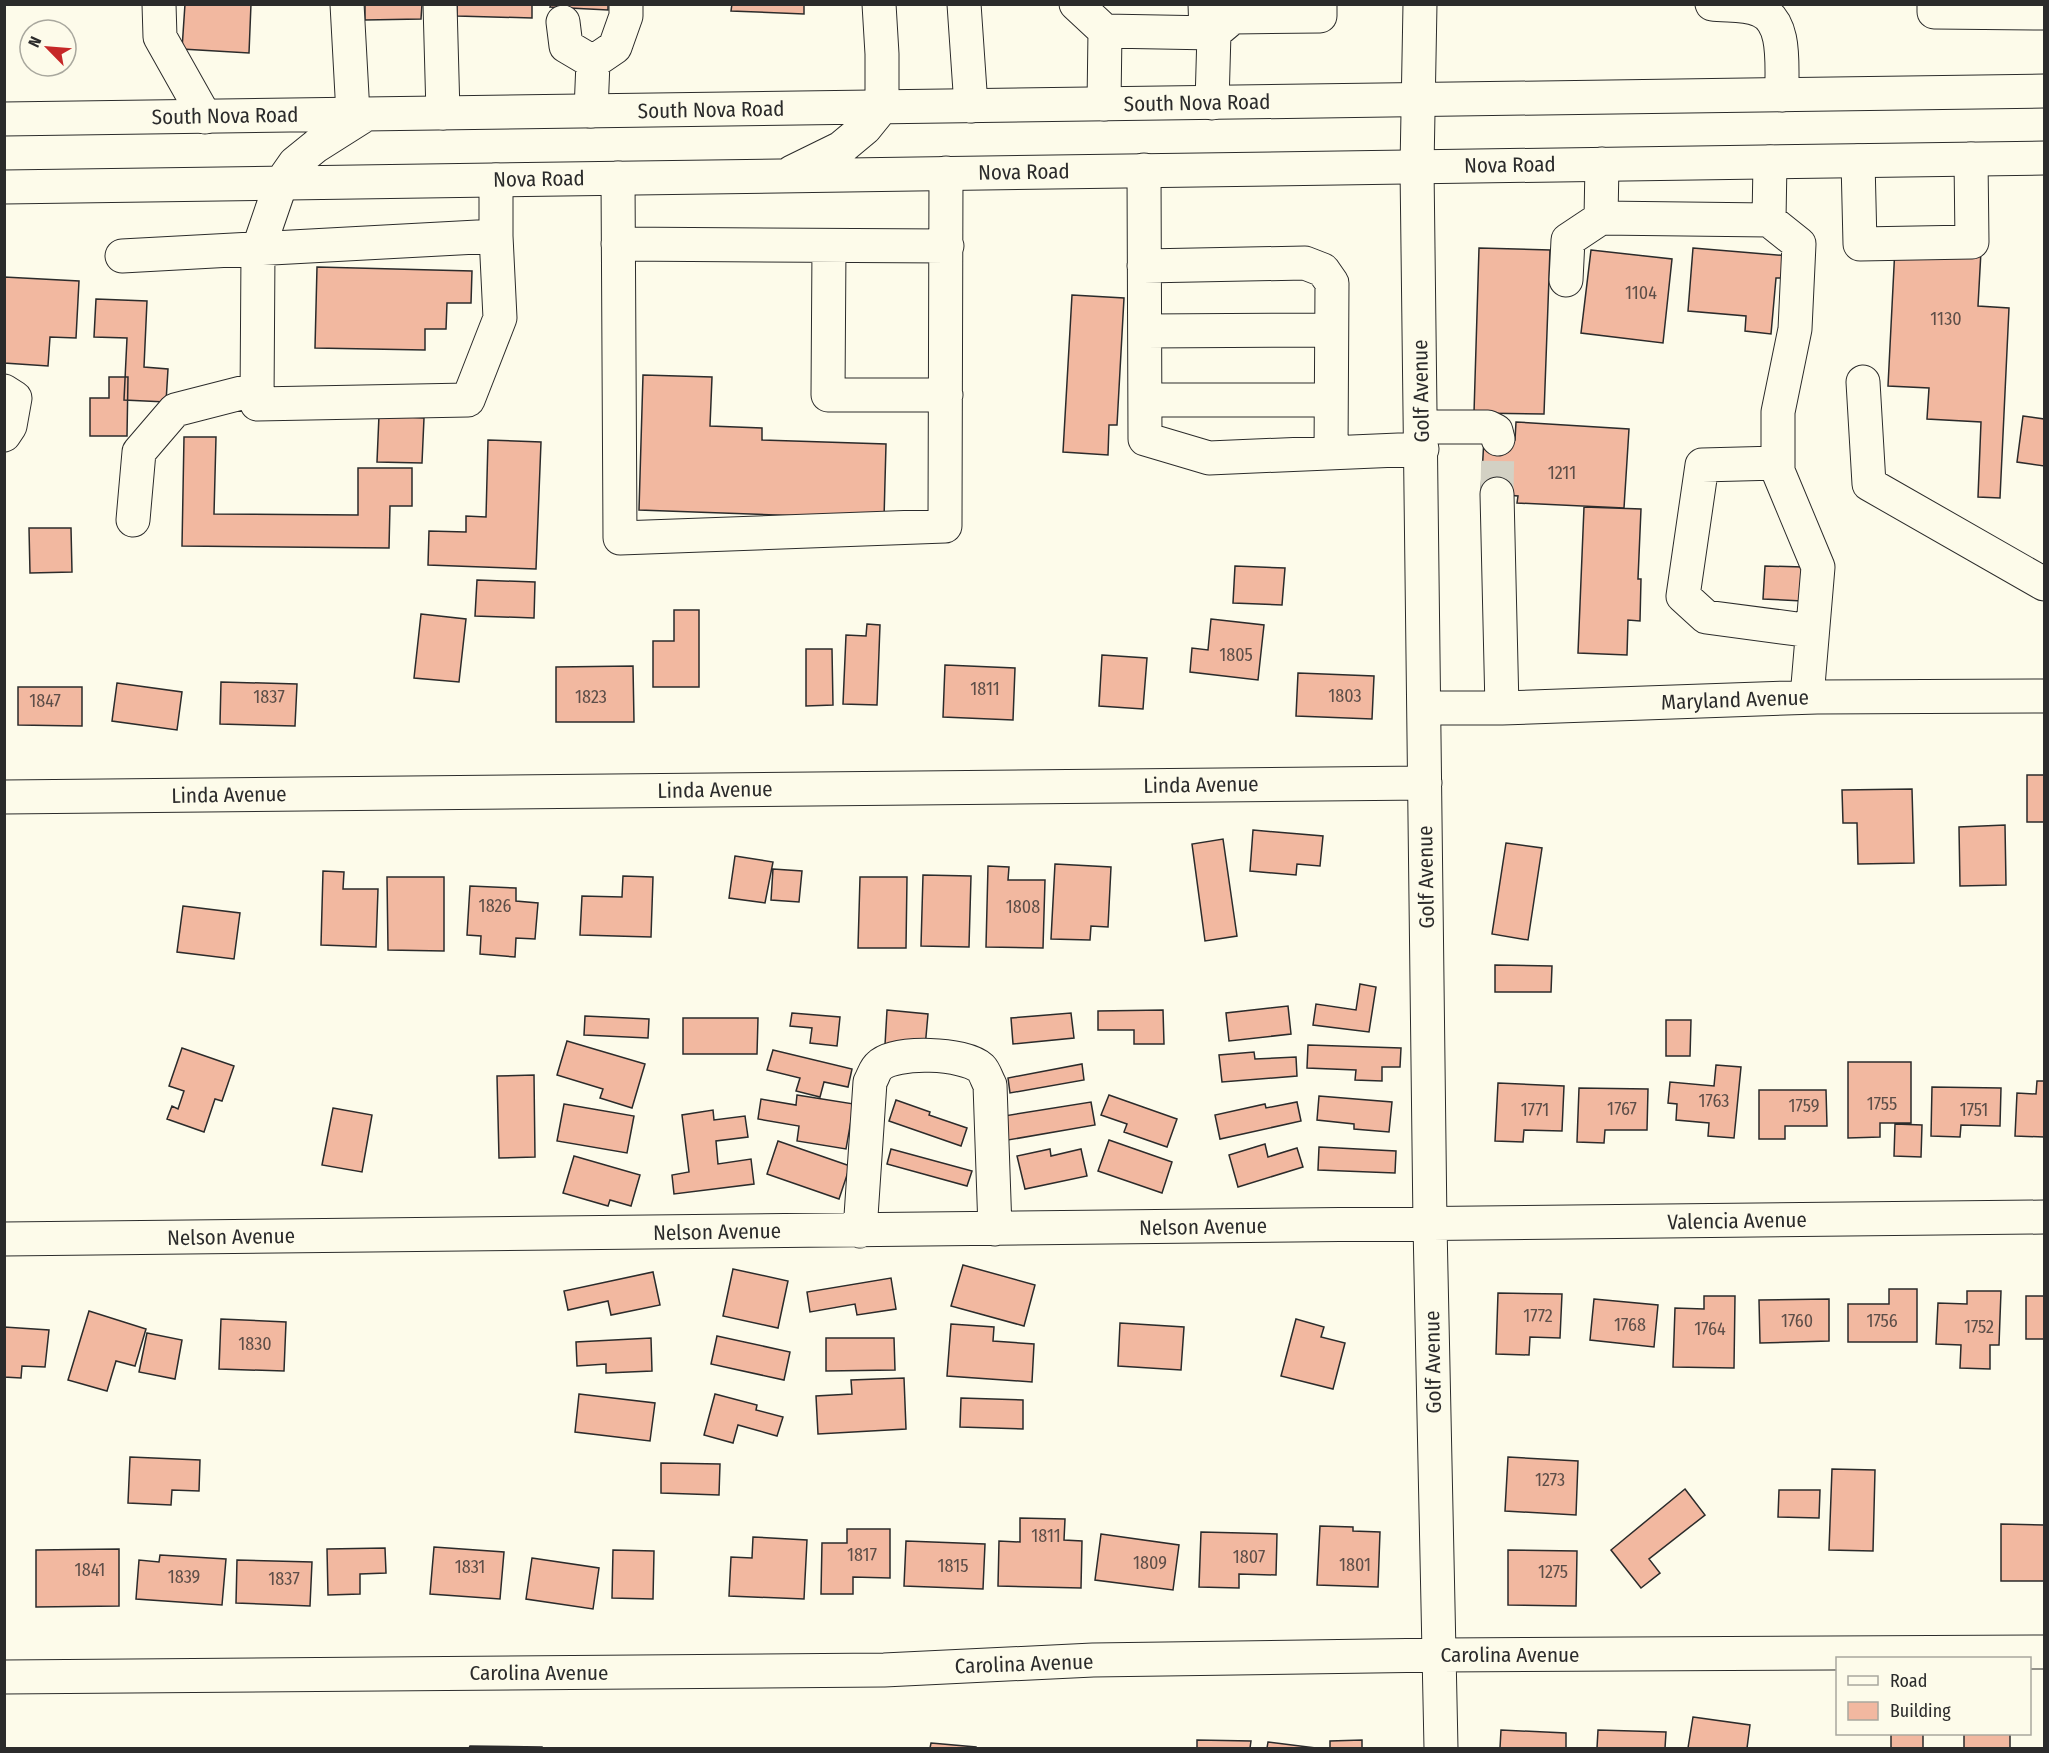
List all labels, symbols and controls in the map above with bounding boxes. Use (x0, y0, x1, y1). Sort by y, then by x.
north arrow (18, 18, 78, 78)
text: N (24, 34, 45, 50)
street label: South Nova Road (1123, 89, 1271, 117)
street label: South Nova Road (637, 96, 785, 124)
street label: South Nova Road (151, 102, 299, 130)
street label: Nova Road (1464, 151, 1556, 179)
street label: Nova Road (978, 158, 1070, 186)
street label: Nova Road (493, 165, 585, 193)
house number: 1104 (1625, 282, 1657, 304)
house number: 1130 (1930, 308, 1962, 330)
street label: Golf Avenue (1407, 339, 1435, 443)
house number: 1211 (1548, 462, 1576, 484)
house number: 1805 (1219, 644, 1253, 666)
house number: 1811 (970, 678, 1000, 700)
street label: Maryland Avenue (1661, 684, 1809, 716)
house number: 1803 (1328, 685, 1362, 707)
house number: 1837 (253, 686, 285, 708)
house number: 1823 (575, 686, 607, 708)
house number: 1847 (29, 690, 61, 712)
street label: Linda Avenue (1143, 771, 1259, 799)
street label: Linda Avenue (657, 776, 773, 804)
street label: Linda Avenue (171, 781, 287, 809)
street label: Golf Avenue (1412, 825, 1440, 929)
house number: 1826 (479, 895, 511, 917)
house number: 1808 (1006, 896, 1040, 918)
house number: 1763 (1699, 1090, 1729, 1112)
house number: 1755 (1867, 1093, 1897, 1115)
house number: 1759 (1789, 1095, 1819, 1117)
house number: 1767 (1607, 1098, 1637, 1120)
house number: 1771 (1521, 1099, 1549, 1121)
house number: 1751 (1960, 1099, 1988, 1121)
street label: Valencia Avenue (1667, 1207, 1807, 1235)
street label: Nelson Avenue (1139, 1213, 1267, 1241)
street label: Nelson Avenue (653, 1218, 781, 1246)
street label: Nelson Avenue (167, 1223, 295, 1251)
house number: 1772 (1523, 1305, 1553, 1327)
street label: Golf Avenue (1419, 1310, 1447, 1414)
house number: 1760 (1781, 1310, 1813, 1332)
house number: 1756 (1866, 1310, 1898, 1332)
house number: 1768 (1614, 1314, 1646, 1336)
house number: 1752 (1964, 1316, 1994, 1338)
house number: 1764 (1694, 1318, 1726, 1340)
house number: 1830 (238, 1333, 272, 1355)
house number: 1273 (1535, 1469, 1565, 1491)
house number: 1811 (1031, 1525, 1061, 1547)
house number: 1817 (847, 1544, 877, 1566)
house number: 1807 (1233, 1546, 1265, 1568)
house number: 1809 (1133, 1552, 1167, 1574)
house number: 1801 (1339, 1554, 1371, 1576)
house number: 1815 (938, 1555, 968, 1577)
house number: 1831 (455, 1556, 485, 1578)
house number: 1841 (75, 1559, 105, 1581)
house number: 1275 (1538, 1561, 1568, 1583)
house number: 1839 (168, 1566, 200, 1588)
house number: 1837 (268, 1568, 300, 1590)
street label: Carolina Avenue (1441, 1642, 1579, 1668)
street label: Carolina Avenue (954, 1649, 1094, 1679)
legend (1836, 1657, 2031, 1735)
street label: Carolina Avenue (470, 1660, 608, 1686)
text: Road (1890, 1670, 1927, 1692)
text: Building (1890, 1700, 1951, 1722)

